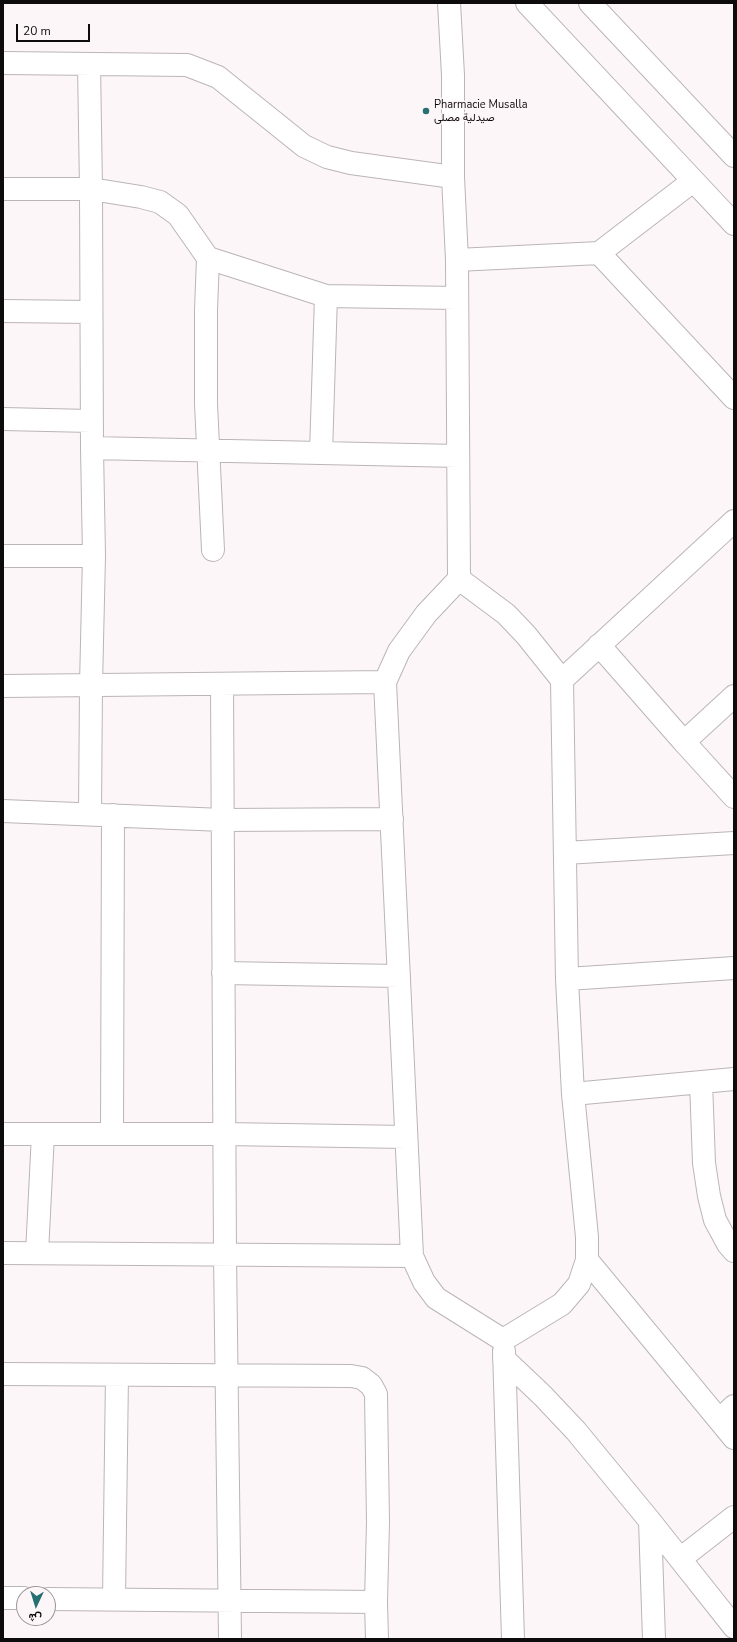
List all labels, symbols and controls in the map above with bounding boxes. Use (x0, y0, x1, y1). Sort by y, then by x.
scale bar (18, 16, 92, 42)
text: 20 m (23, 23, 51, 39)
place label: Pharmacie Musalla صيدلية مصلى (434, 98, 528, 124)
marker: Pharmacie Musalla صيدلية مصلى (421, 106, 431, 116)
north arrow (16, 1586, 56, 1626)
text: ش (28, 1610, 42, 1625)

